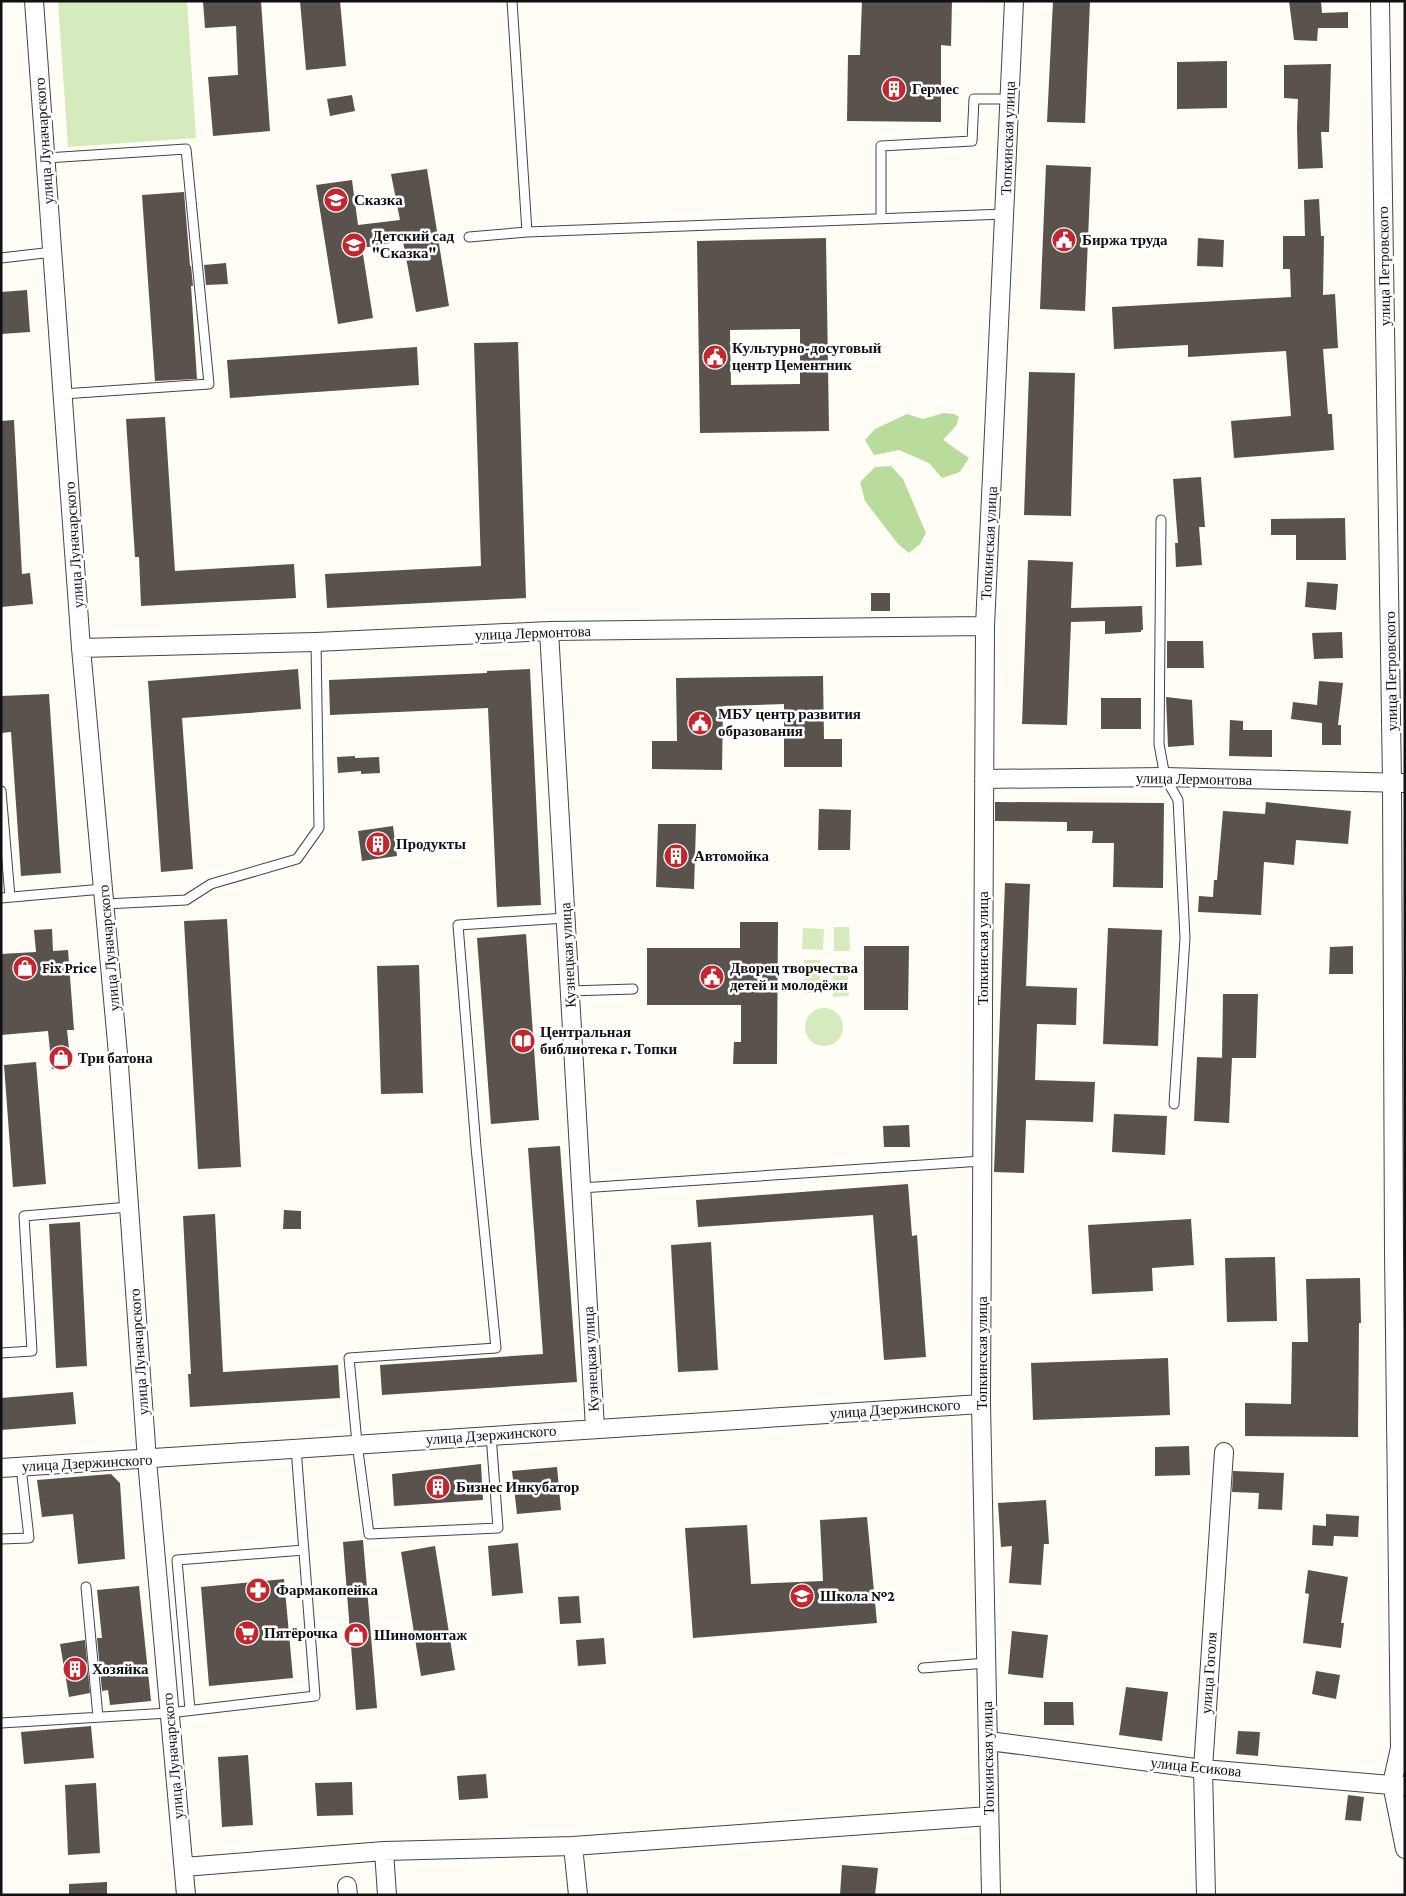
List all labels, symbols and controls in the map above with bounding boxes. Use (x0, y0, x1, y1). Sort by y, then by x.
building icon: Гермес (881, 76, 907, 102)
street label: улица Луначарского (32, 77, 56, 205)
street label: Топкинская улица (998, 80, 1018, 195)
place label: Гермес (912, 81, 959, 97)
school or university icon: Сказка (323, 187, 349, 213)
place label: Сказка (354, 192, 403, 208)
street label: улица Петровского (1375, 206, 1393, 326)
public building icon: Биржа труда (1051, 227, 1077, 253)
place label: Детский сад "Сказка" (372, 228, 455, 261)
school or university icon: Детский сад "Сказка" (341, 232, 367, 258)
place label: Биржа труда (1082, 232, 1168, 248)
place label: Культурно-досуговый центр Цементник (732, 340, 882, 373)
public building icon: Культурно-досуговый центр Цементник (702, 344, 728, 370)
street label: улица Луначарского (62, 481, 86, 609)
street label: Топкинская улица (978, 485, 1000, 600)
street label: улица Петровского (1382, 611, 1400, 731)
street label: улица Лермонтова (475, 623, 592, 643)
place label: МБУ центр развития образования (718, 706, 861, 739)
public building icon: МБУ центр развития образования (687, 710, 713, 736)
street label: улица Лермонтова (1136, 770, 1253, 788)
building icon: Продукты (365, 831, 391, 857)
place label: Продукты (396, 836, 466, 852)
building icon: Автомойка (663, 843, 689, 869)
place label: Автомойка (694, 848, 770, 864)
street label: улица Луначарского (96, 884, 122, 1012)
street label: Топкинская улица (975, 891, 991, 1005)
street label: Кузнецкая улица (557, 902, 579, 1008)
shop icon: Fix Price (12, 955, 38, 981)
place label: Fix Price (42, 960, 97, 976)
place label: Дворец творчества детей и молодёжи (730, 960, 859, 993)
public building icon: Дворец творчества детей и молодёжи (699, 964, 725, 990)
place label: Центральная библиотека г. Топки (540, 1024, 677, 1057)
library icon: Центральная библиотека г. Топки (510, 1028, 536, 1054)
shop icon: Три батона (48, 1045, 74, 1071)
place label: Три батона (78, 1050, 153, 1066)
street label: улица Луначарского (127, 1288, 151, 1416)
street label: Топкинская улица (974, 1296, 990, 1410)
street label: Кузнецкая улица (580, 1306, 602, 1412)
street label: улица Дзержинского (829, 1396, 961, 1422)
street label: улица Дзержинского (425, 1422, 557, 1448)
street label: улица Дзержинского (21, 1452, 153, 1474)
building icon: Бизнес Инкубатор (425, 1474, 451, 1500)
place label: Бизнес Инкубатор (456, 1479, 579, 1495)
pharmacy icon: Фармакопейка (245, 1577, 271, 1603)
place label: Фармакопейка (276, 1582, 378, 1598)
school or university icon: Школа №2 (789, 1583, 815, 1609)
place label: Школа №2 (820, 1588, 895, 1604)
supermarket icon: Пятёрочка (234, 1620, 260, 1646)
shop icon: Шиномонтаж (343, 1622, 369, 1648)
place label: Пятёрочка (264, 1625, 338, 1641)
place label: Шиномонтаж (374, 1627, 467, 1643)
street label: улица Гоголя (1198, 1631, 1220, 1715)
building icon: Хозяйка (62, 1656, 88, 1682)
place label: Хозяйка (92, 1661, 149, 1677)
street label: улица Луначарского (160, 1692, 186, 1820)
street label: Топкинская улица (979, 1701, 997, 1815)
street label: улица Есикова (1150, 1754, 1243, 1780)

